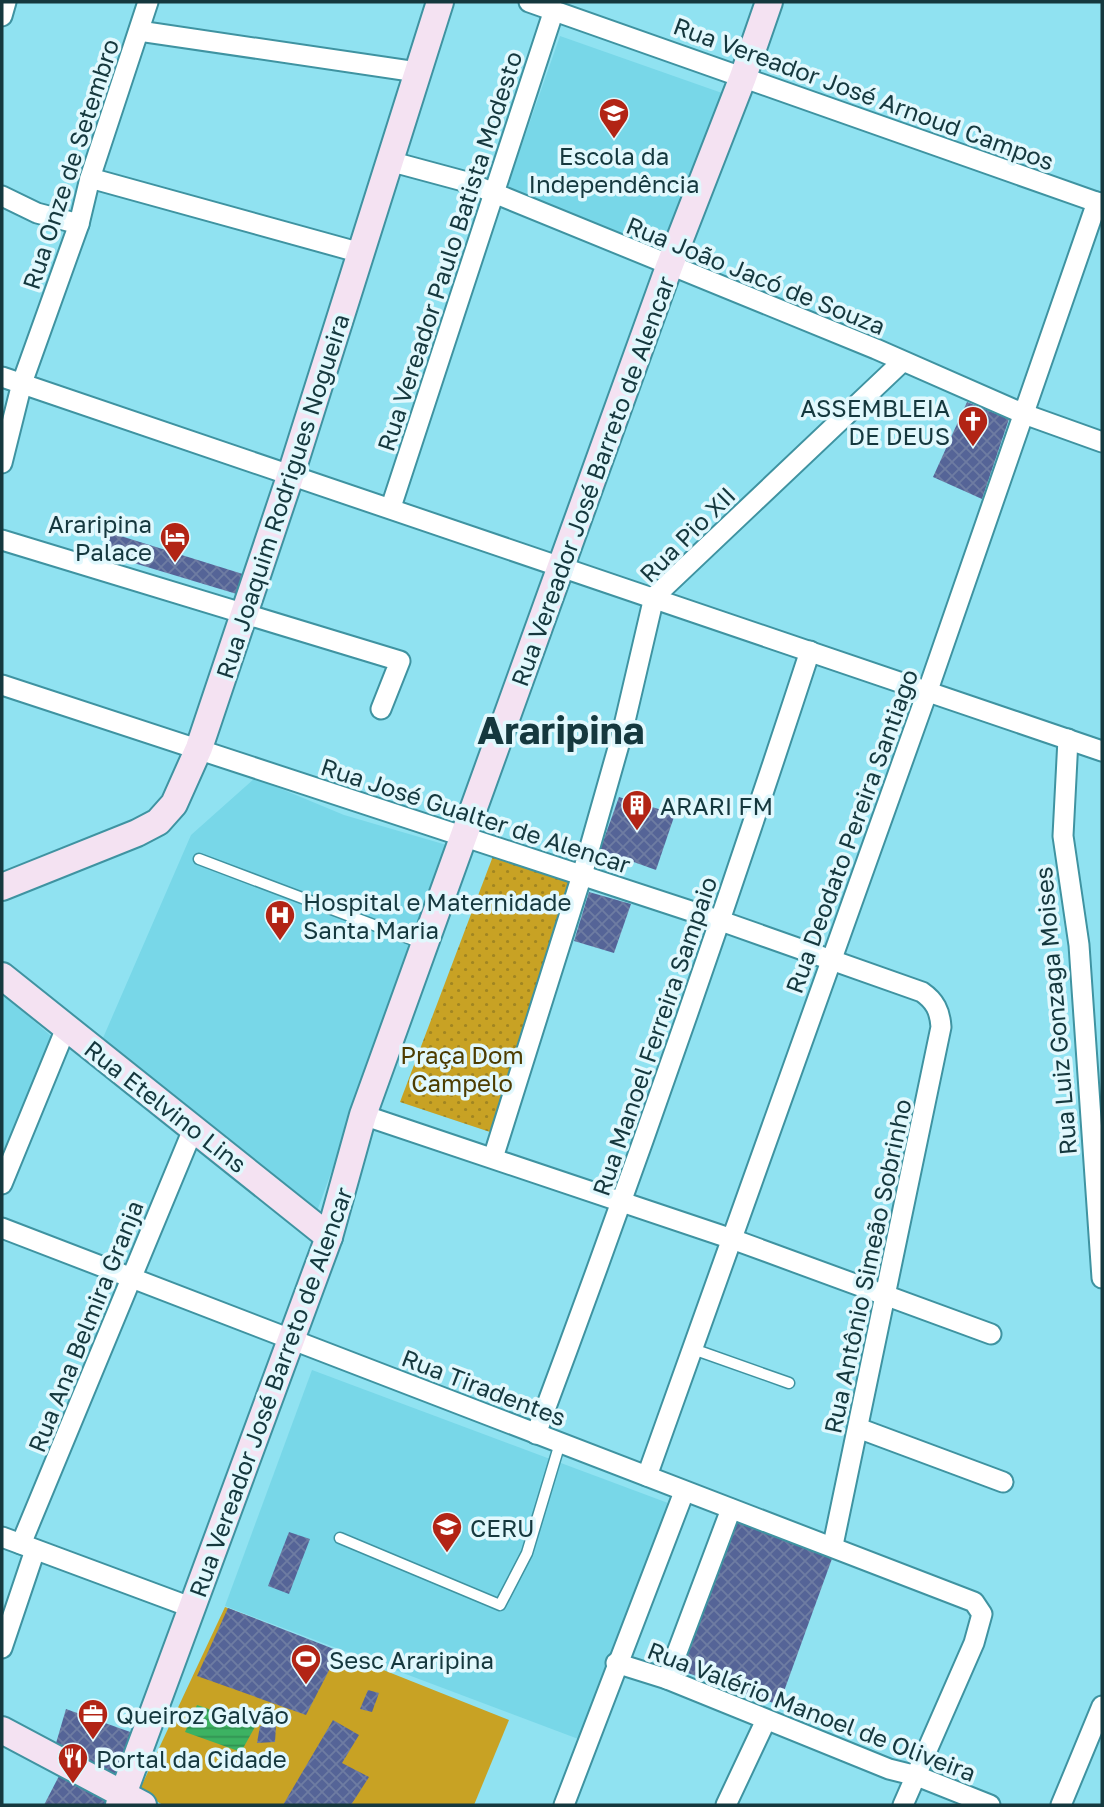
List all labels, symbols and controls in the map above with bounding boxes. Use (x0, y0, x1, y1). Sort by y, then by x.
street label: Rua Vereador José Arnoud Campos (670, 10, 1058, 176)
street label: Rua Onze de Setembro (16, 35, 124, 293)
street label: Rua Vereador Paulo Batista Modesto (371, 47, 527, 455)
school or university icon: Escola da Independência (597, 96, 631, 140)
place label: Escola da Independência (529, 141, 699, 198)
street label: Rua João Jacó de Souza (622, 210, 890, 340)
street label: Rua Vereador José Barreto de Alencar (504, 272, 680, 690)
street label: Rua Joaquim Rodrigues Nogueira (209, 310, 355, 682)
place label: ASSEMBLEIA DE DEUS (800, 393, 950, 450)
church icon: ASSEMBLEIA DE DEUS (956, 404, 990, 448)
street label: Rua Pio XII (633, 480, 741, 588)
place label: Araripina Palace (48, 509, 152, 566)
hotel icon: Araripina Palace (158, 520, 192, 564)
street label: Rua Deodato Pereira Santiago (779, 665, 923, 997)
district label: Araripina (477, 707, 645, 752)
street label: Rua José Gualter de Alencar (318, 751, 634, 879)
building icon: ARARI FM (620, 788, 654, 832)
place label: ARARI FM (660, 791, 773, 820)
street label: Rua Luiz Gonzaga Moises (1028, 866, 1082, 1156)
street label: Rua Manoel Ferreira Sampaio (586, 873, 722, 1199)
place label: Hospital e Maternidade Santa Maria (303, 887, 571, 944)
hospital icon: Hospital e Maternidade Santa Maria (263, 898, 297, 942)
street label: Rua Etelvino Lins (79, 1034, 253, 1178)
park label: Praça Dom Campelo (400, 1040, 524, 1097)
street label: Rua Antônio Simeão Sobrinho (817, 1096, 917, 1436)
street label: Rua Vereador José Barreto de Alencar (182, 1183, 358, 1601)
street label: Rua Ana Belmira Granja (21, 1196, 149, 1456)
street label: Rua Tiradentes (398, 1342, 570, 1432)
school or university icon: CERU (430, 1510, 464, 1554)
place label: CERU (470, 1513, 535, 1542)
street label: Rua Valério Manoel de Oliveira (644, 1635, 980, 1787)
sports icon: Sesc Araripina (289, 1642, 323, 1686)
place label: Sesc Araripina (329, 1645, 494, 1674)
office icon: Queiroz Galvão (76, 1697, 110, 1741)
place label: Queiroz Galvão (116, 1700, 289, 1729)
restaurant icon: Portal da Cidade (56, 1741, 90, 1785)
place label: Portal da Cidade (96, 1744, 287, 1773)

